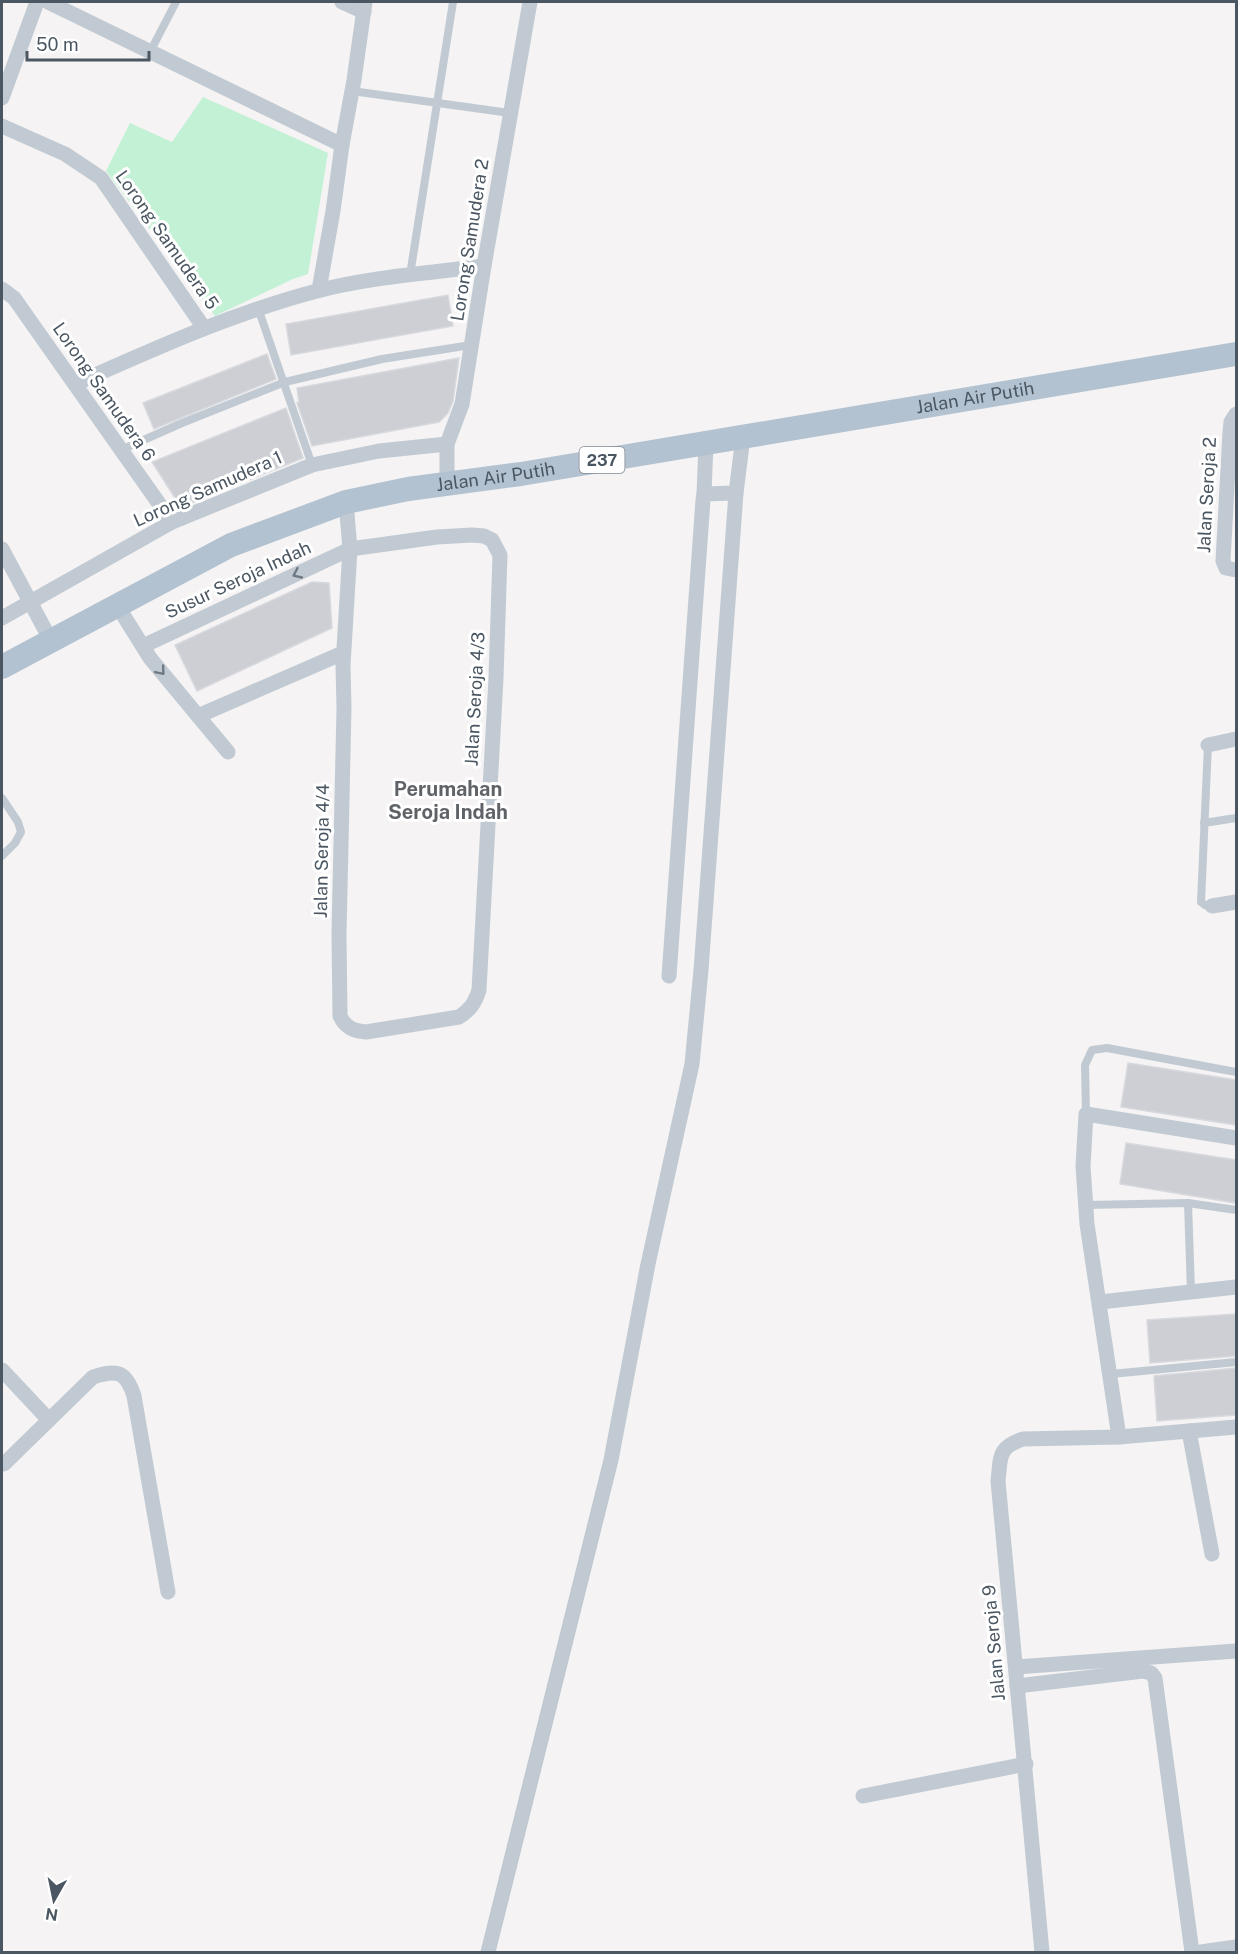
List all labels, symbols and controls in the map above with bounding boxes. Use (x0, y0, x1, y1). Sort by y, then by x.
scale bar (27, 24, 148, 62)
text: 50 m (36, 34, 79, 55)
street label: Lorong Samudera 2 (446, 157, 493, 323)
street label: Lorong Samudera 5 (112, 166, 223, 313)
street label: Lorong Samudera 6 (49, 318, 160, 465)
street label: Jalan Air Putih (914, 377, 1036, 418)
street label: Jalan Seroja 2 (1193, 436, 1220, 554)
street label: Lorong Samudera 1 (130, 446, 285, 531)
road number: 237 (580, 447, 624, 473)
street label: Jalan Air Putih (435, 457, 556, 495)
street label: Susur Seroja Indah (162, 537, 314, 623)
one-way arrow (292, 566, 303, 578)
street label: Jalan Seroja 4/3 (460, 631, 489, 767)
one-way arrow (154, 664, 165, 675)
district label: Perumahan Seroja Indah (388, 777, 508, 824)
street label: Jalan Seroja 4/4 (310, 784, 333, 918)
street label: Jalan Seroja 9 (978, 1584, 1009, 1702)
north arrow (24, 1870, 84, 1930)
text: N (44, 1904, 59, 1925)

